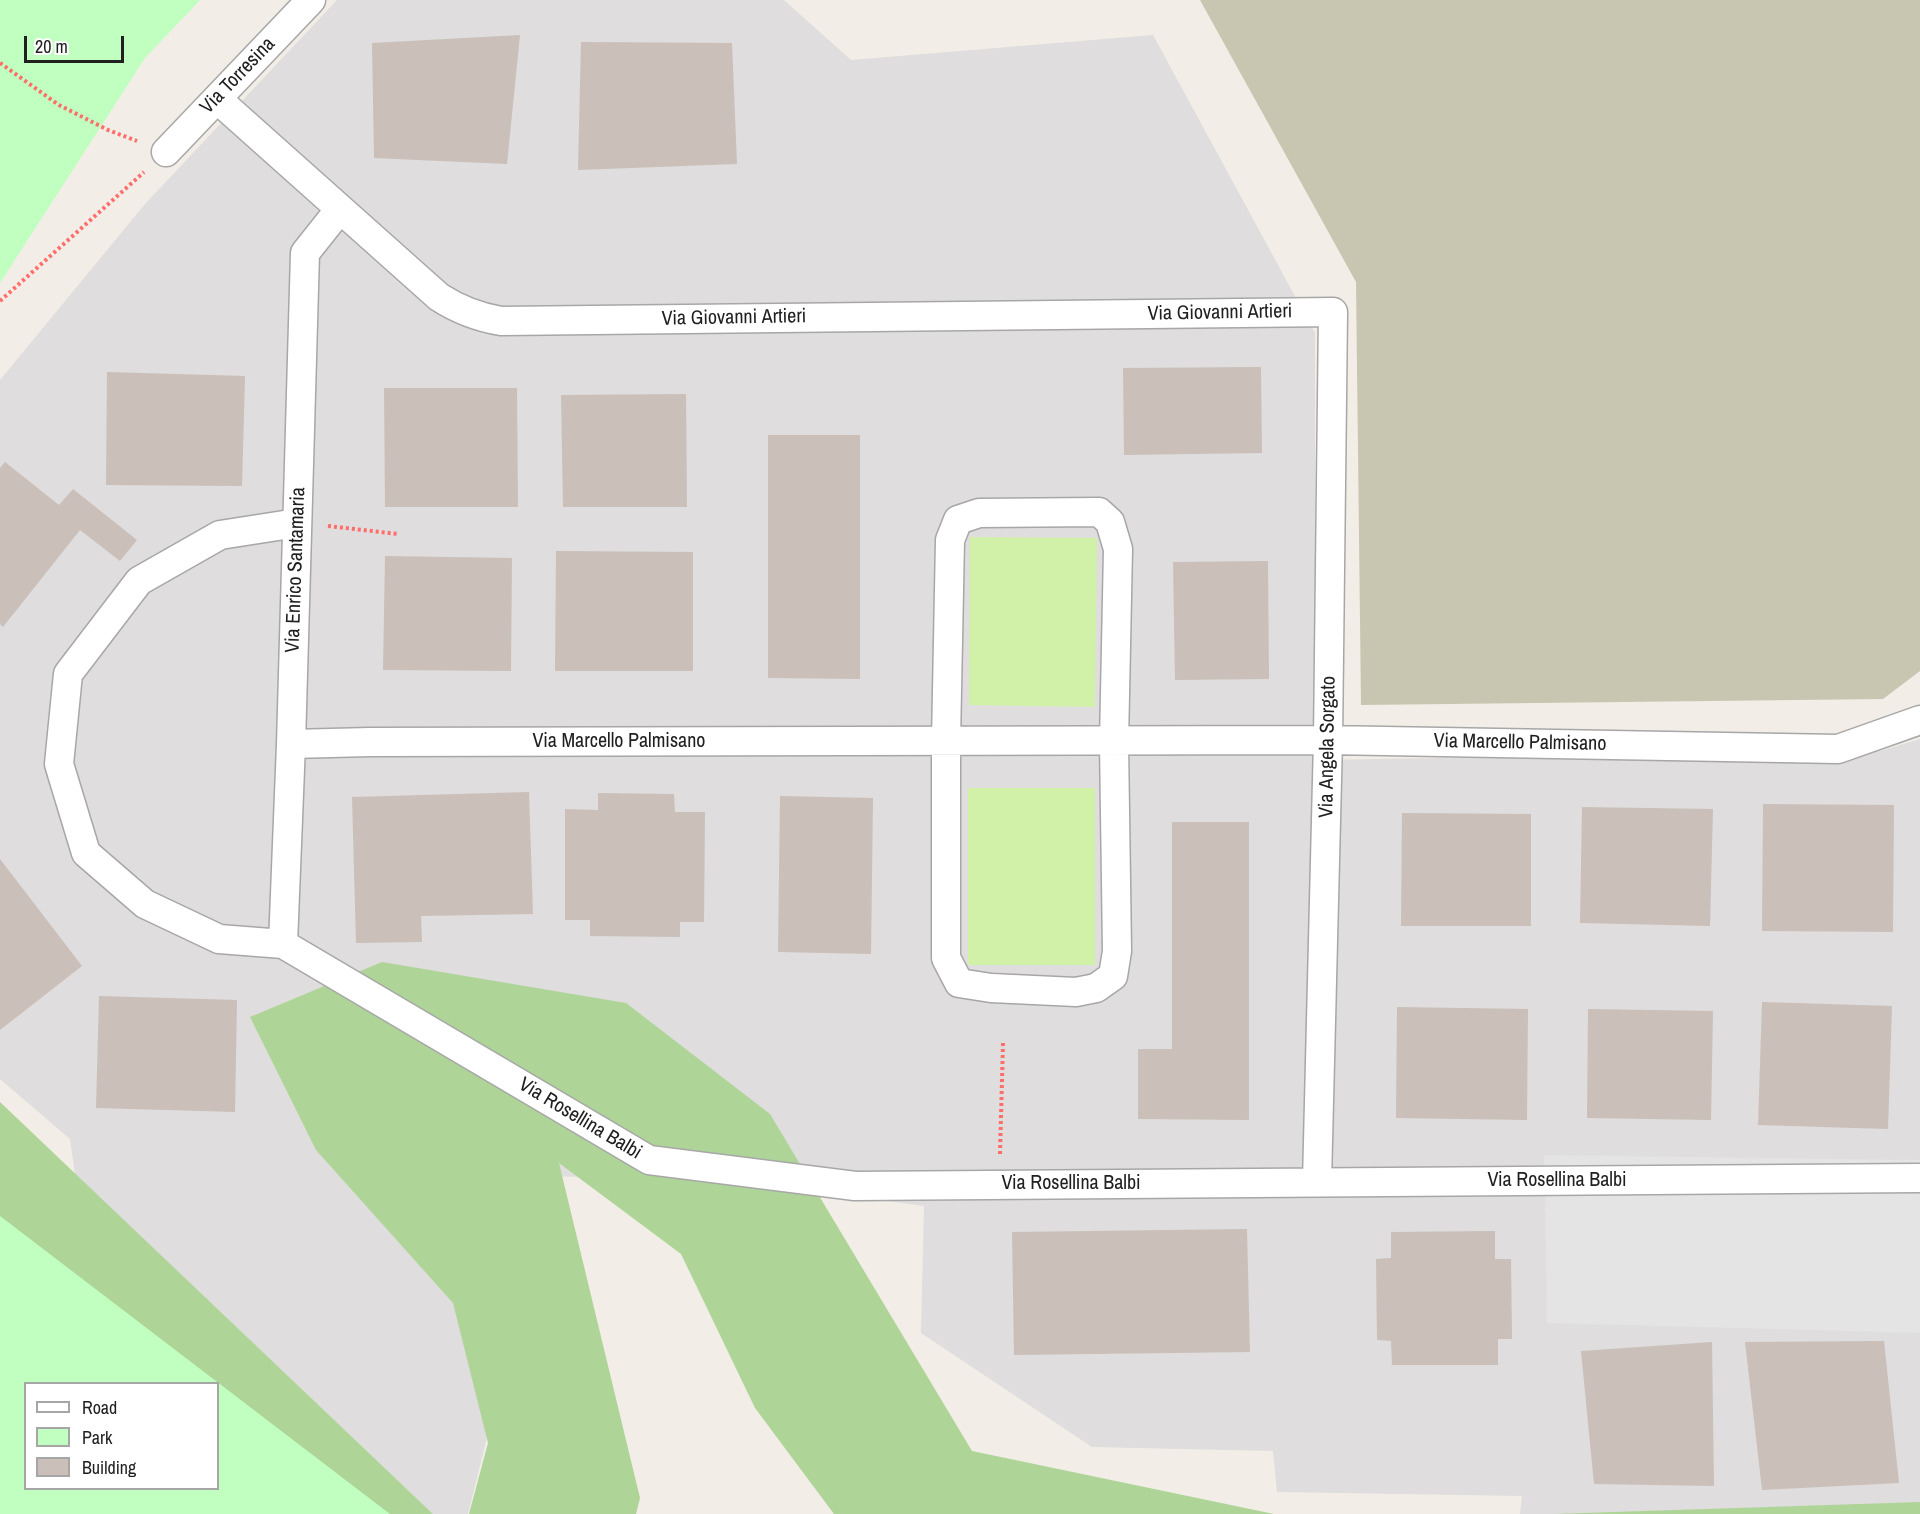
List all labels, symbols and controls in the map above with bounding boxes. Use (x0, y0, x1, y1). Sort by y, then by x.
scale bar (27, 24, 128, 62)
street label: Via Torresina (196, 33, 280, 119)
text: 20 m (35, 34, 68, 59)
street label: Via Giovanni Artieri (1147, 300, 1293, 326)
street label: Via Giovanni Artieri (661, 305, 807, 331)
street label: Via Enrico Santamaria (281, 487, 311, 653)
street label: Via Angela Sorgato (1315, 676, 1341, 818)
street label: Via Marcello Palmisano (1433, 729, 1607, 757)
street label: Via Marcello Palmisano (533, 730, 705, 754)
street label: Via Rosellina Balbi (514, 1073, 646, 1165)
street label: Via Rosellina Balbi (1487, 1169, 1627, 1193)
street label: Via Rosellina Balbi (1001, 1172, 1141, 1196)
legend (24, 1382, 219, 1490)
text: Road (82, 1395, 117, 1420)
text: Park (82, 1425, 112, 1450)
text: Building (82, 1455, 136, 1480)

